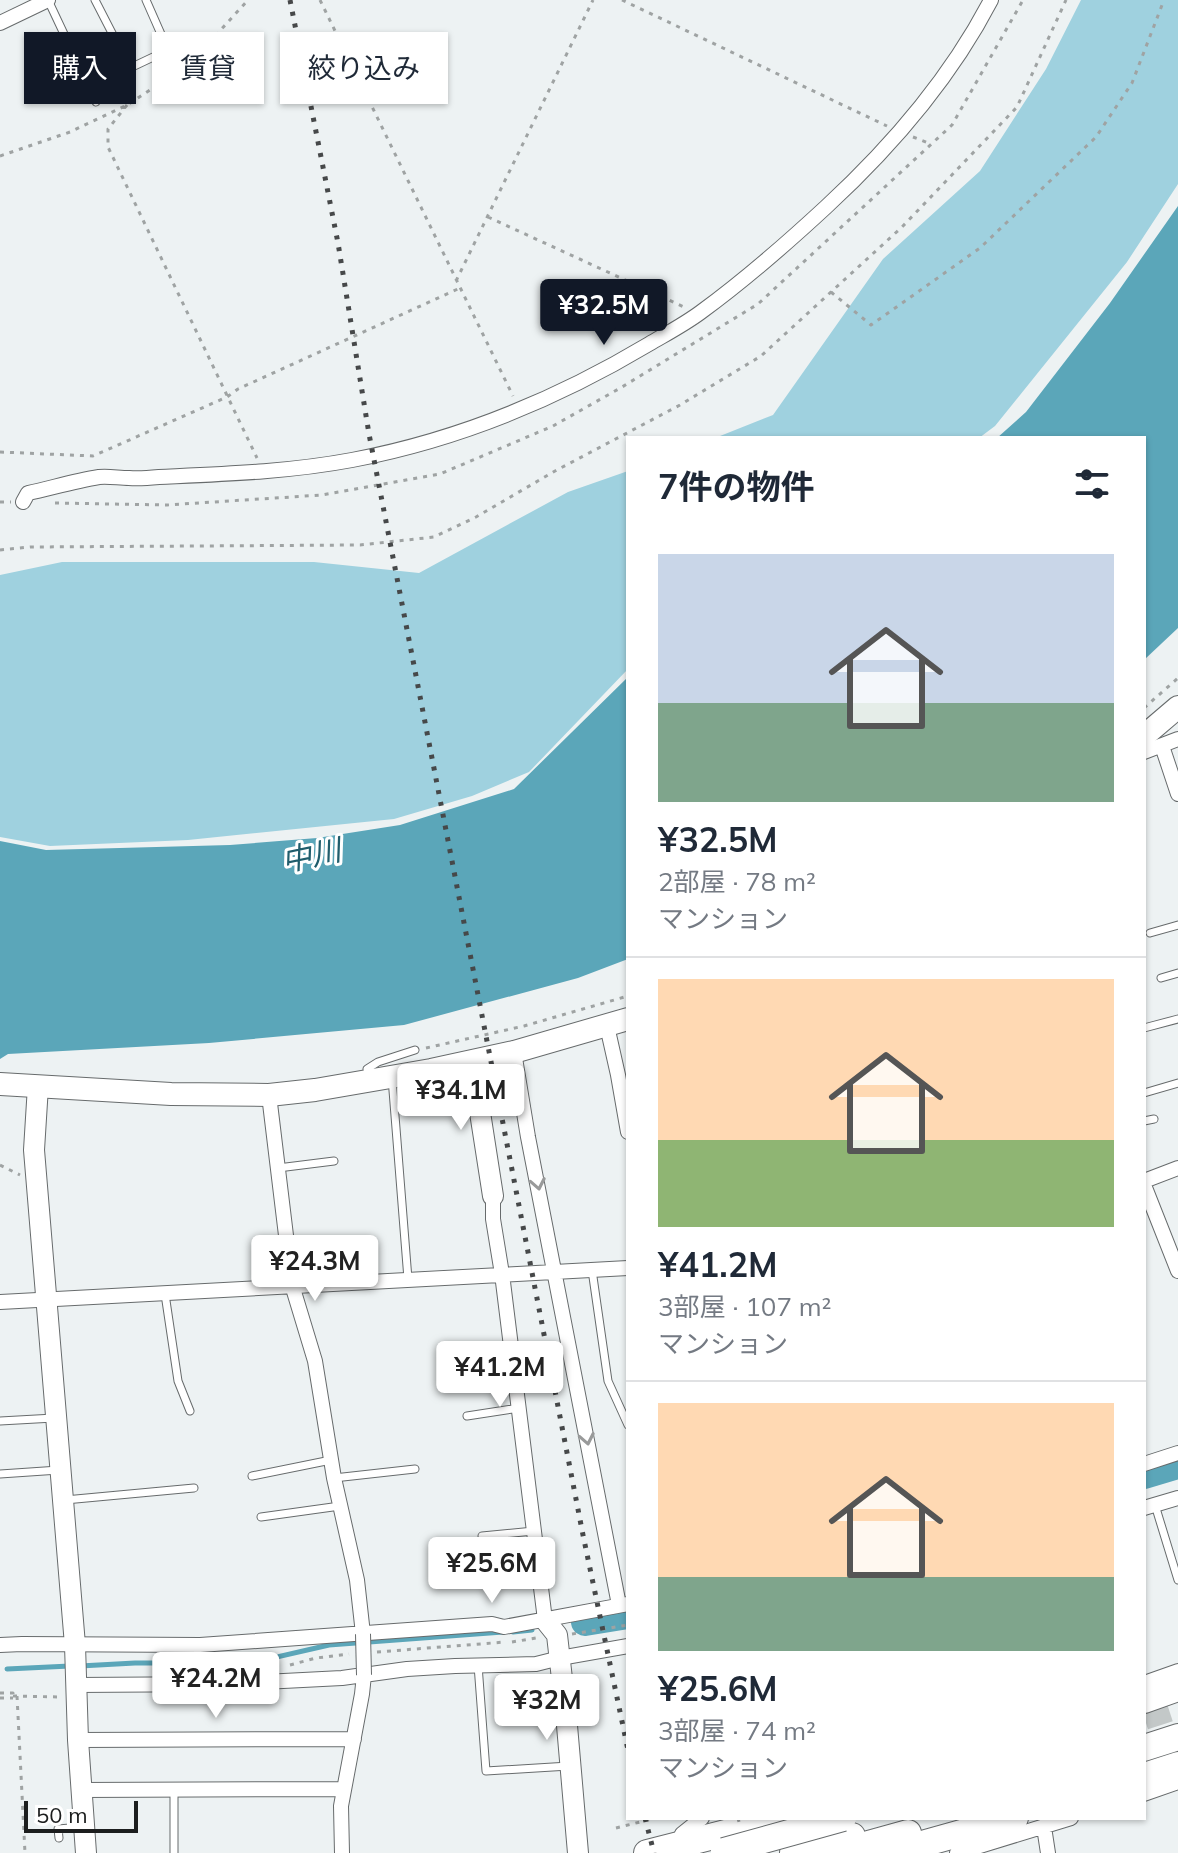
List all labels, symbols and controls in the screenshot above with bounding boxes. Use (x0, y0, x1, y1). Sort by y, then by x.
chip: 購入 (24, 32, 136, 104)
chip: 賃貸 (152, 32, 264, 104)
chip: 絞り込み (280, 32, 448, 104)
pin: ¥32.5M (539, 279, 669, 347)
text: ¥32.5M (558, 288, 650, 321)
icon: filters (1070, 462, 1114, 506)
text: 7件の物件 (658, 465, 814, 508)
icon: home (814, 606, 958, 750)
text: ¥32.5M (658, 818, 778, 861)
water label: 中川 (278, 830, 347, 880)
text: 2部屋 · 78 m² (658, 865, 816, 898)
text: マンション (658, 902, 788, 935)
icon: home (814, 1031, 958, 1175)
pin: ¥34.1M (396, 1064, 526, 1132)
text: ¥34.1M (415, 1073, 507, 1106)
one-way arrow (528, 1178, 545, 1191)
pin: ¥24.3M (250, 1235, 380, 1303)
text: ¥41.2M (658, 1243, 778, 1286)
text: ¥24.3M (269, 1244, 361, 1277)
text: 3部屋 · 107 m² (658, 1290, 831, 1323)
text: マンション (658, 1327, 788, 1360)
pin: ¥41.2M (435, 1341, 565, 1409)
text: ¥41.2M (454, 1350, 546, 1383)
one-way arrow (578, 1433, 595, 1446)
icon: home (814, 1455, 958, 1599)
pin: ¥25.6M (427, 1537, 557, 1605)
text: ¥25.6M (446, 1546, 538, 1579)
pin: ¥24.2M (151, 1652, 281, 1720)
text: ¥24.2M (170, 1661, 262, 1694)
text: ¥25.6M (658, 1667, 778, 1710)
pin: ¥32M (500, 1674, 594, 1742)
text: ¥32M (512, 1683, 582, 1716)
text: 3部屋 · 74 m² (658, 1714, 816, 1747)
text: マンション (658, 1751, 788, 1784)
scale bar (24, 1797, 138, 1833)
text: 50 m (36, 1801, 87, 1829)

